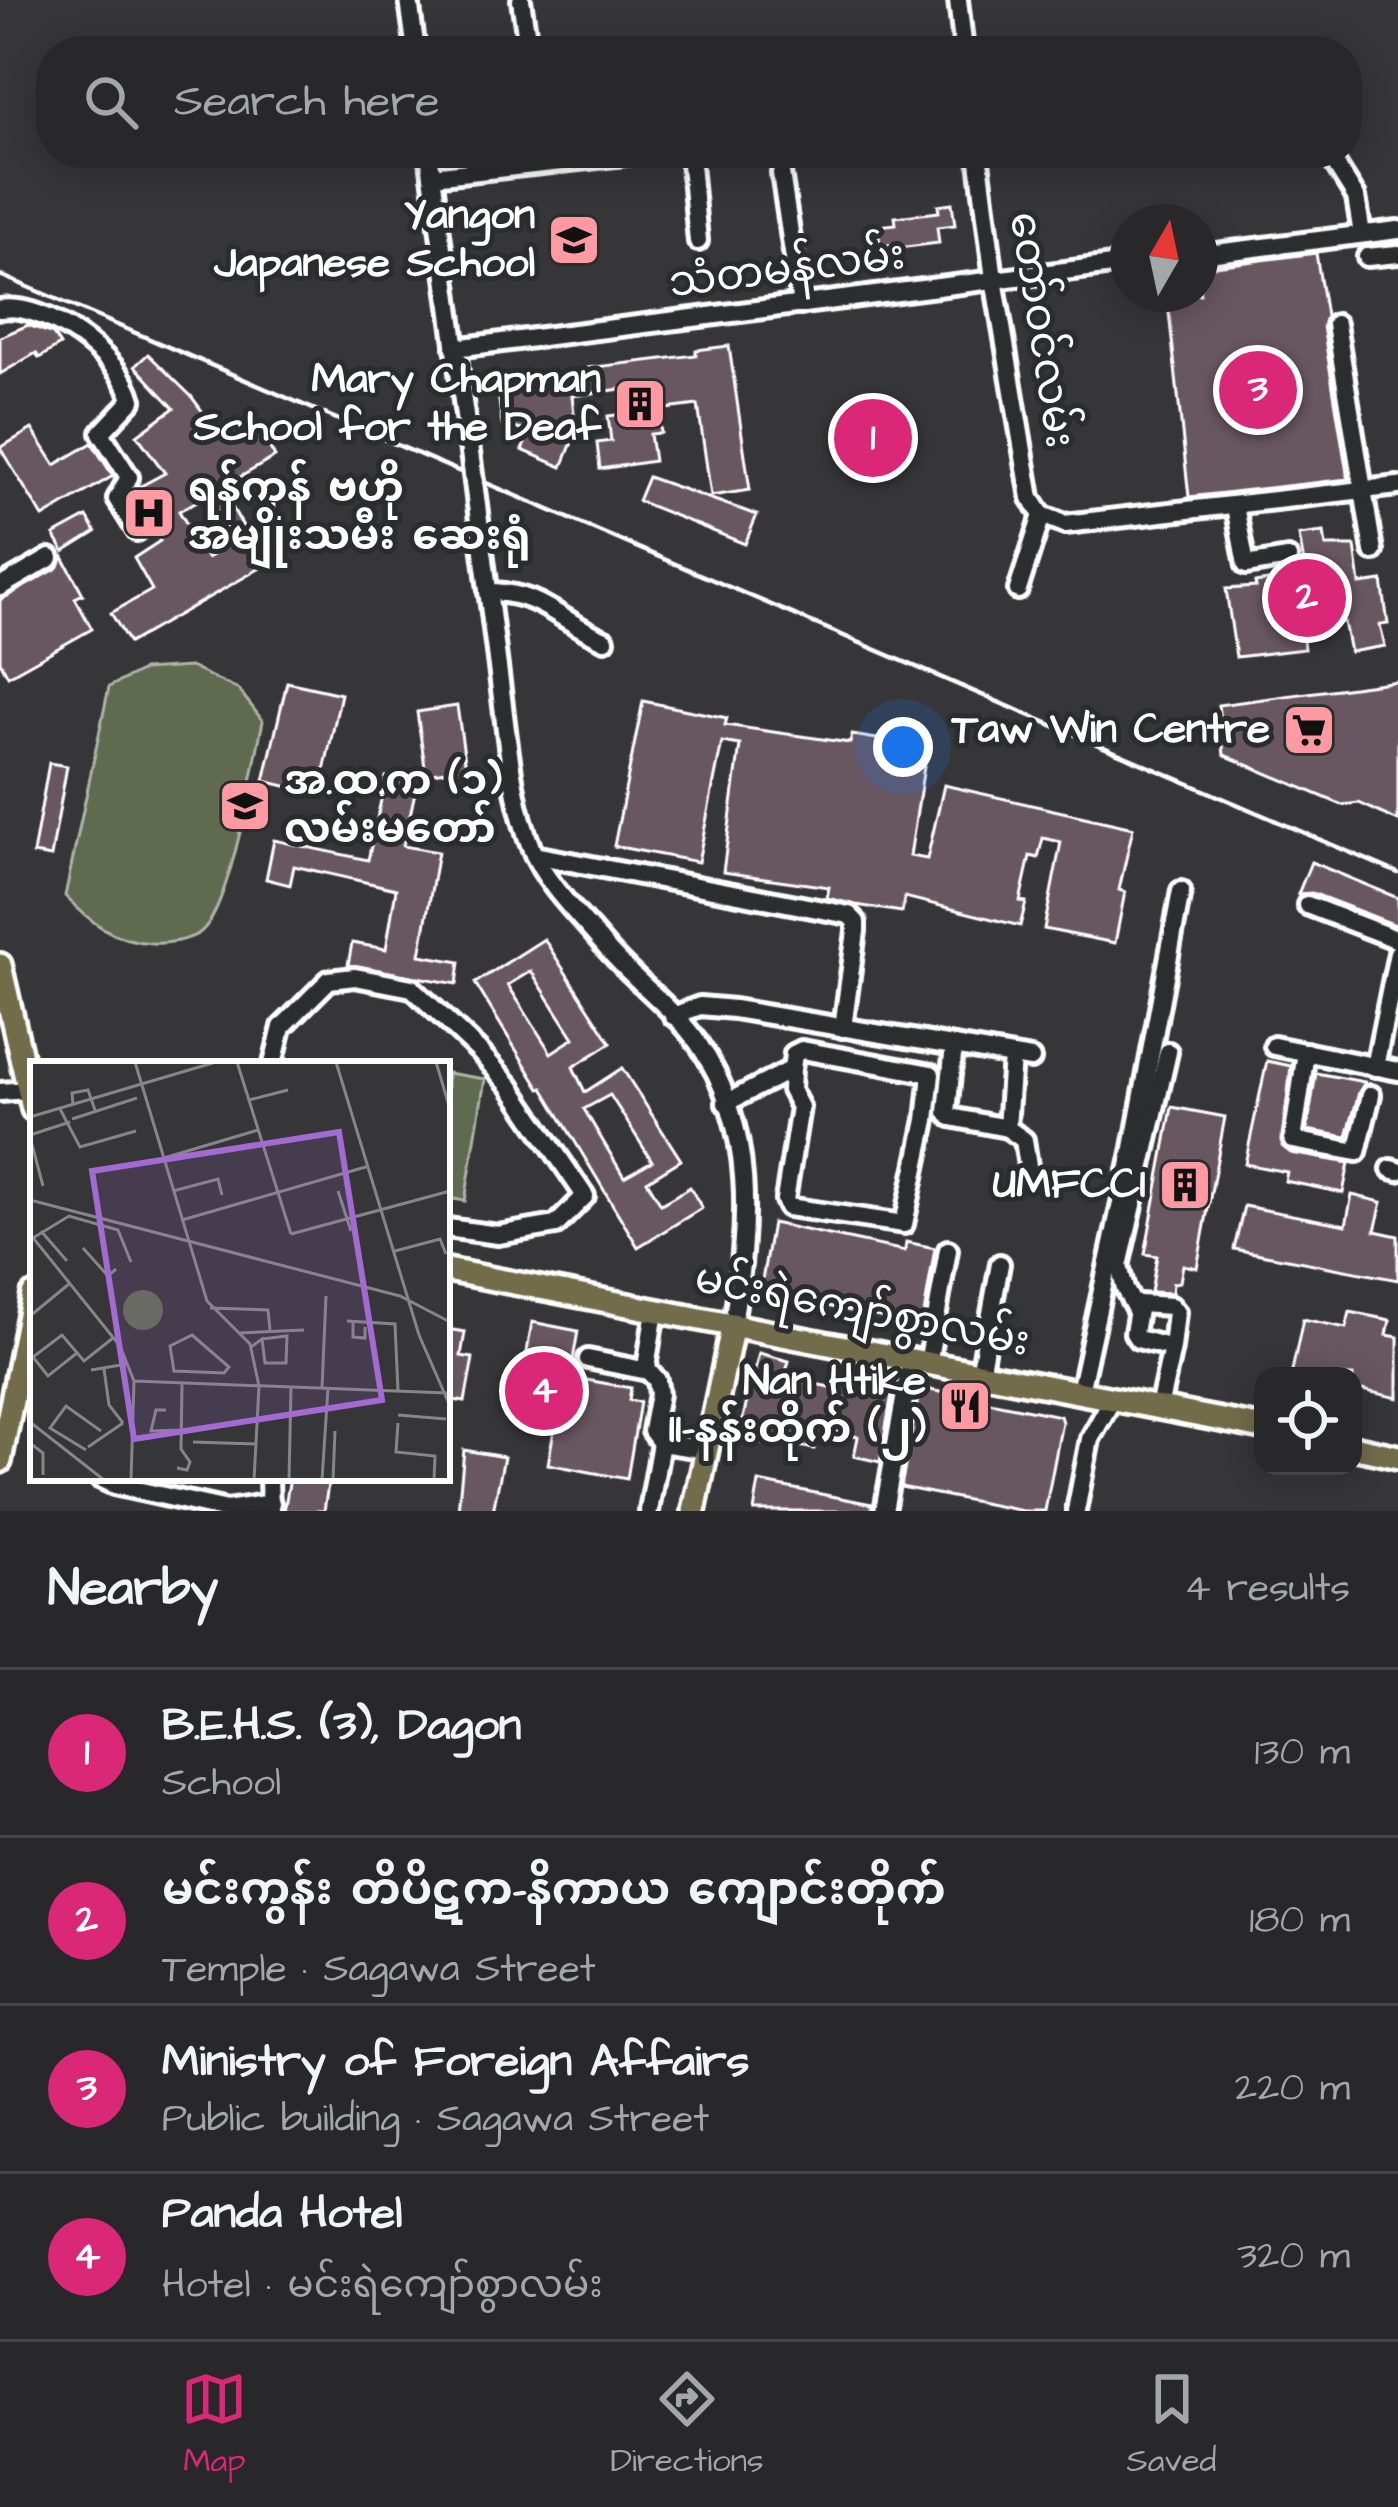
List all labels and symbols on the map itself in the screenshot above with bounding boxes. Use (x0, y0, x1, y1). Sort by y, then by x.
place label: Yangon Japanese School (213, 187, 535, 293)
north arrow (1110, 204, 1218, 312)
street label: တော်ဝင်လမ်း (994, 208, 1089, 452)
school or university icon: Yangon Japanese School (546, 212, 602, 268)
street label: သံတမန်လမ်း (666, 226, 909, 316)
pin: 3 (1219, 345, 1297, 435)
place label: Mary Chapman School for the Deaf (193, 351, 602, 457)
building icon: Mary Chapman School for the Deaf (612, 376, 668, 432)
pin: 1 (834, 393, 912, 483)
place label: ရန်ကုန် ဗဟို အမျိုးသမီး ဆေးရုံ (188, 459, 531, 569)
hospital icon: ရန်ကုန် ဗဟို အမျိုးသမီး ဆေးရုံ (121, 485, 177, 541)
pin: 2 (1268, 553, 1346, 643)
place label: Taw Win Centre (951, 701, 1270, 759)
supermarket icon: Taw Win Centre (1281, 702, 1337, 758)
your location (873, 717, 933, 777)
place label: အ.ထ.က (၁) လမ်းမတော် (284, 753, 502, 859)
school or university icon: အ.ထ.က (၁) လမ်းမတော် (217, 778, 273, 834)
inset map (30, 1061, 450, 1481)
place label: UMFCCI (993, 1156, 1146, 1214)
building icon: UMFCCI (1157, 1157, 1213, 1213)
street label: မင်းရဲကျော်စွာလမ်း (689, 1249, 1035, 1375)
pin: 4 (505, 1346, 583, 1436)
place label: Nan Htike II-နန်းထိုက် (၂) (669, 1353, 926, 1461)
restaurant icon: Nan Htike II-နန်းထိုက် (၂) (937, 1378, 993, 1434)

